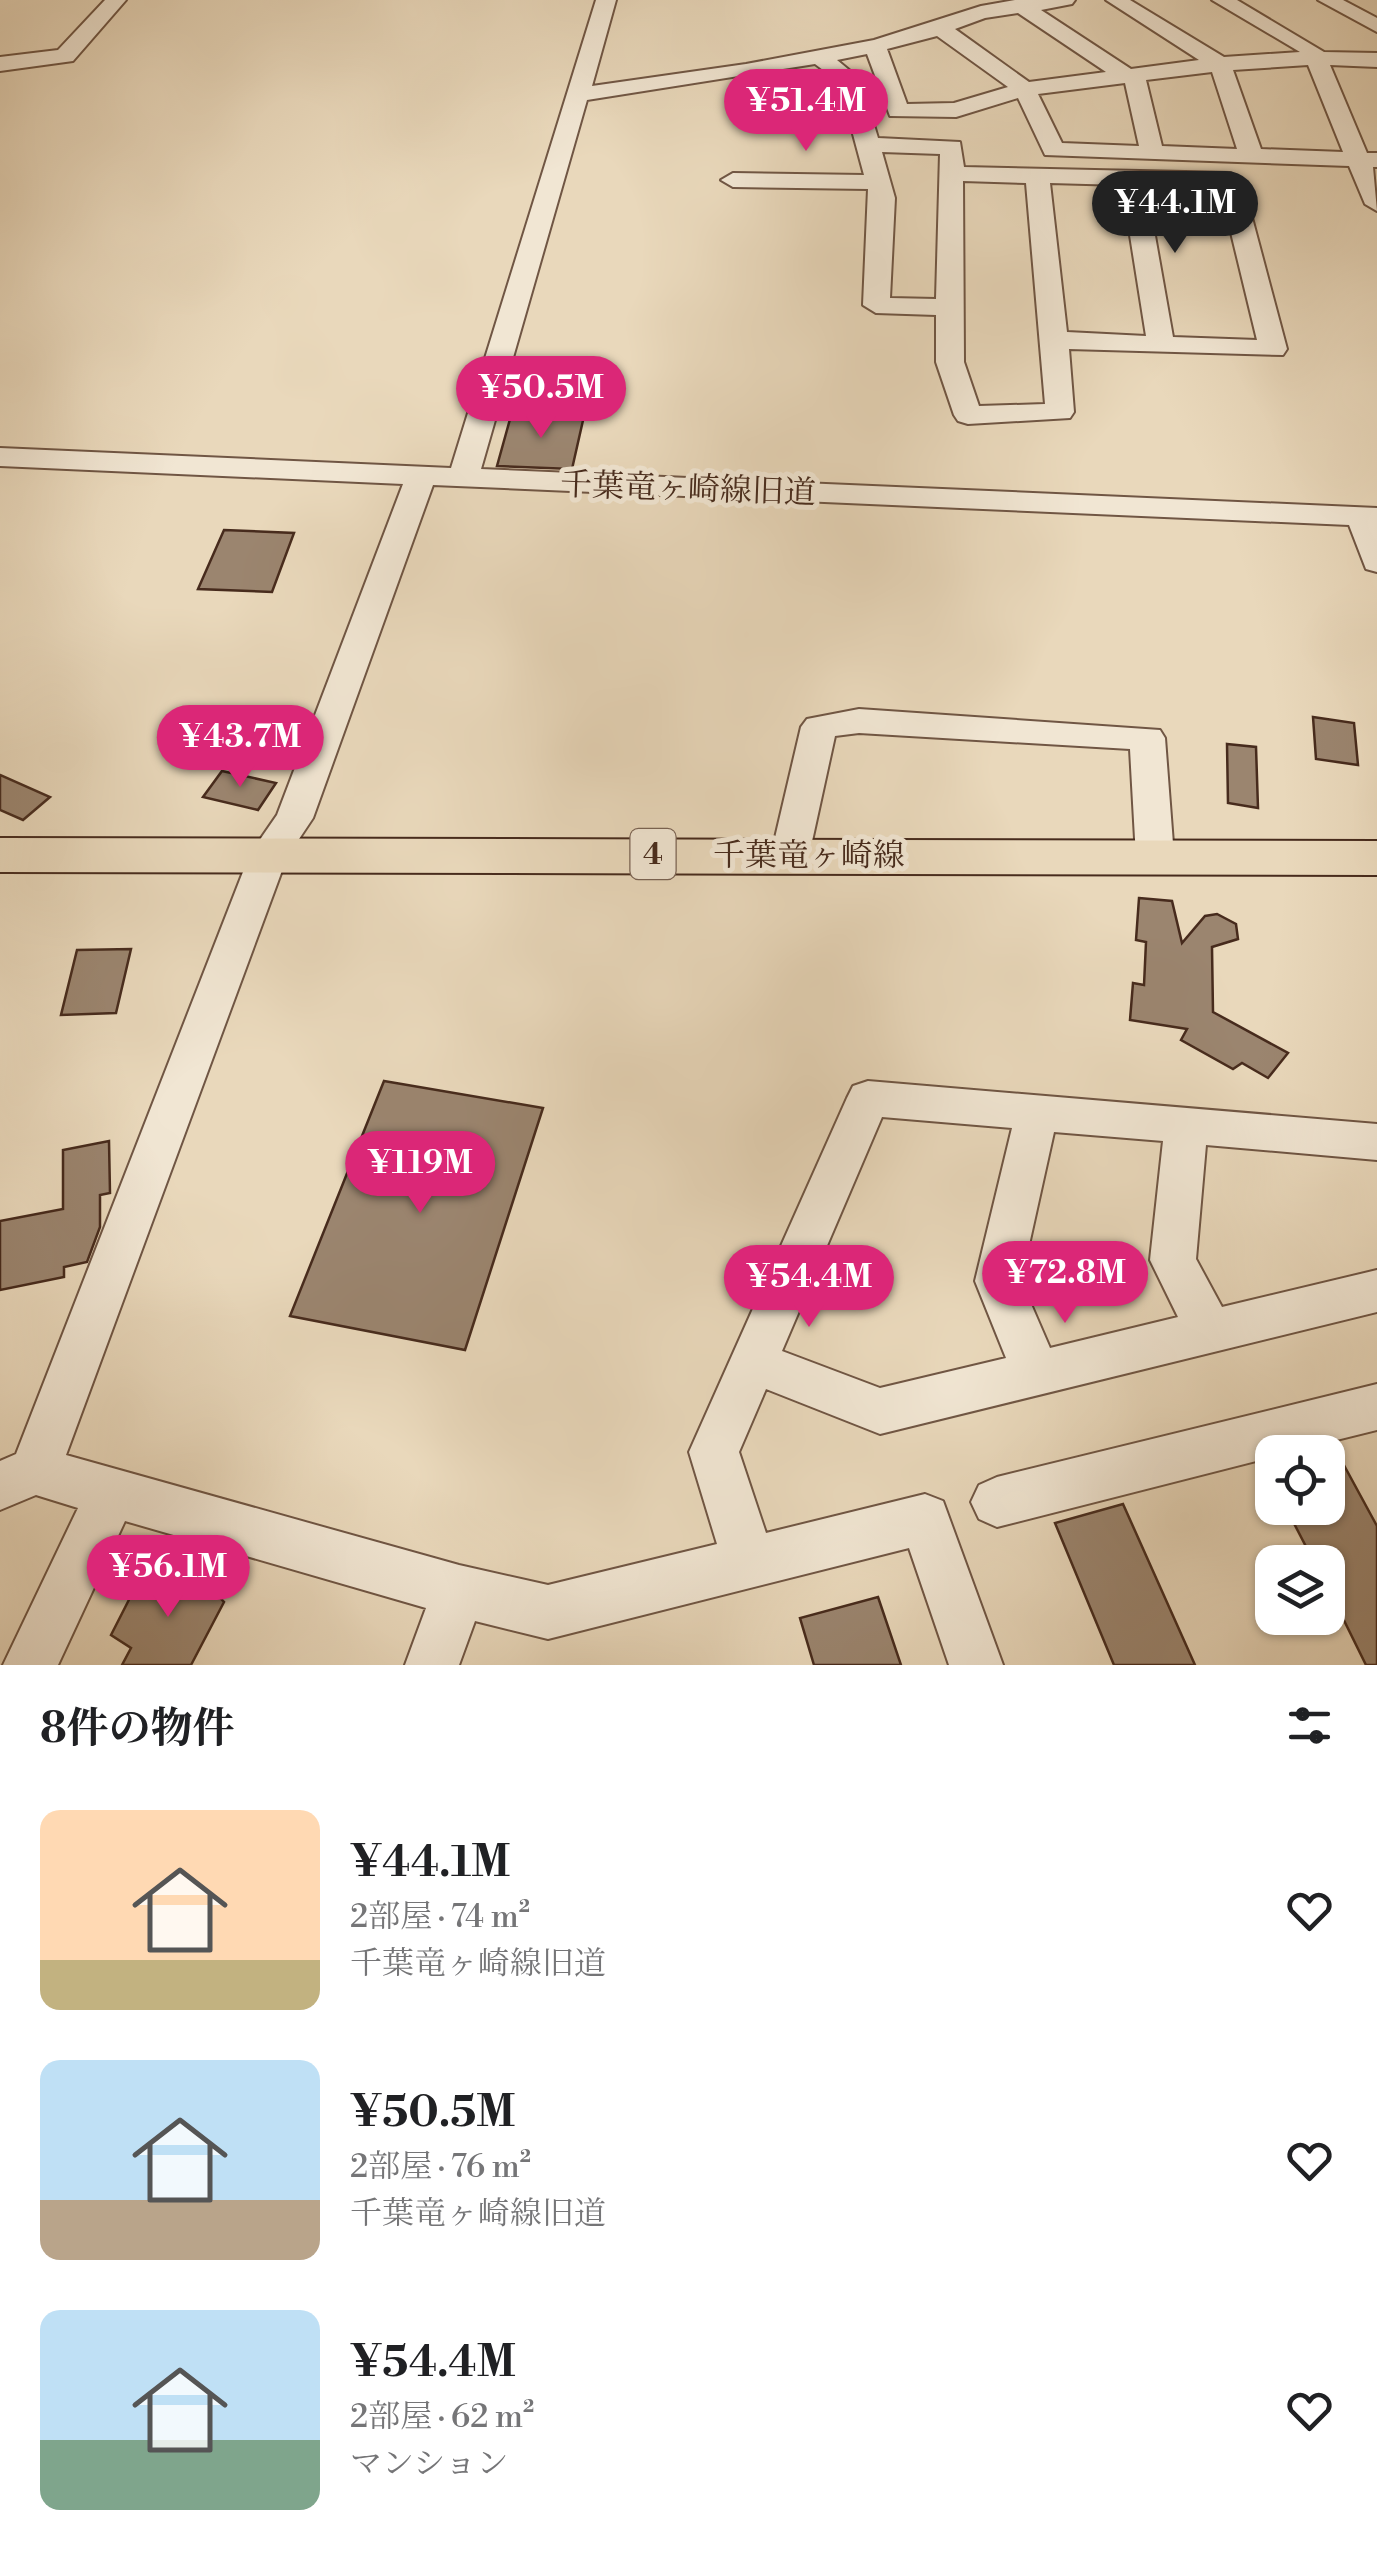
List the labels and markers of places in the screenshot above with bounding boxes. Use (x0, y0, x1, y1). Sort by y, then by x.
pin: ¥51.4M (725, 69, 887, 154)
pin: ¥44.1M (1094, 171, 1256, 256)
pin: ¥50.5M (460, 356, 622, 441)
pin: ¥43.7M (159, 705, 321, 790)
pin: ¥119M (350, 1131, 490, 1216)
pin: ¥72.8M (984, 1241, 1146, 1326)
pin: ¥54.4M (728, 1245, 890, 1330)
pin: ¥56.1M (87, 1535, 249, 1620)

